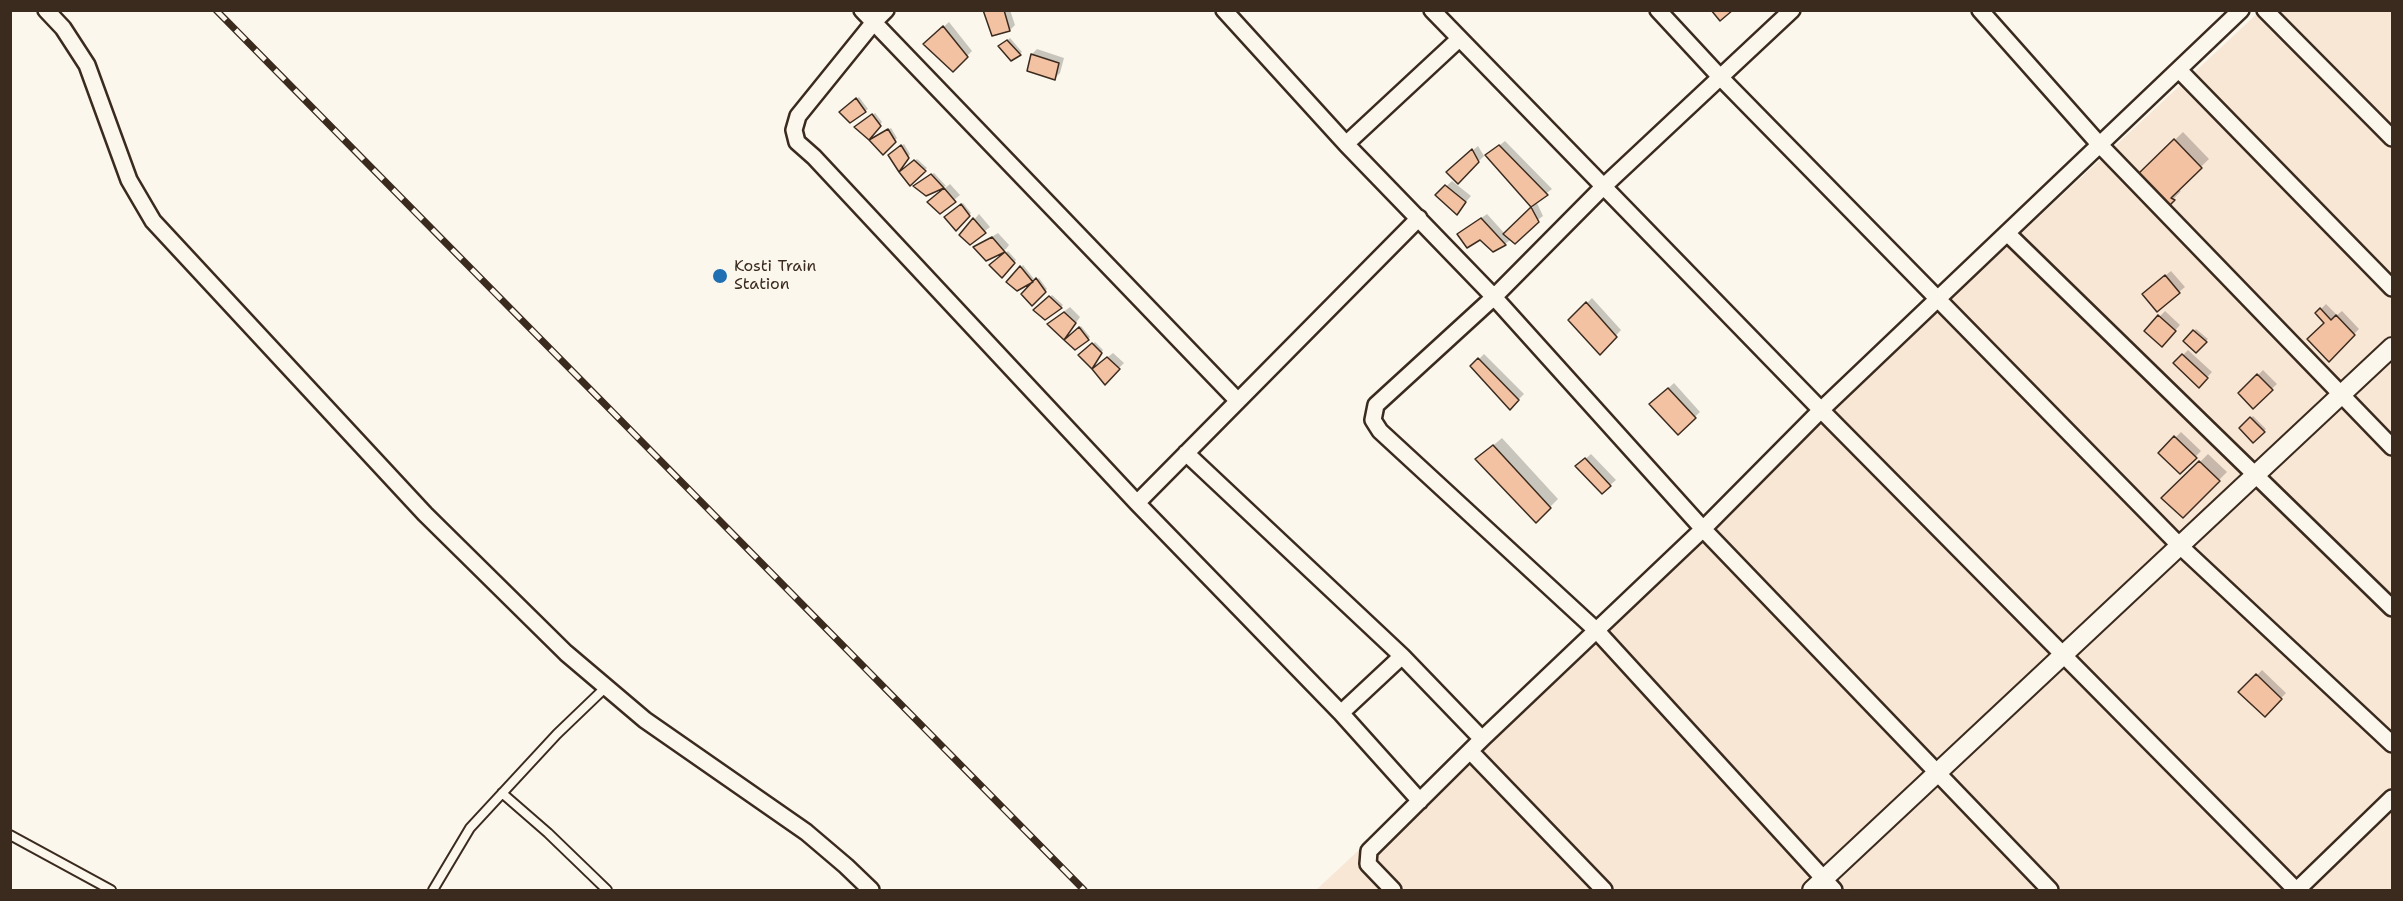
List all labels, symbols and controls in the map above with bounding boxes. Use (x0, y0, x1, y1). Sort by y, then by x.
place label: Kosti Train Station (734, 257, 816, 295)
marker: Kosti Train Station (711, 267, 729, 285)

